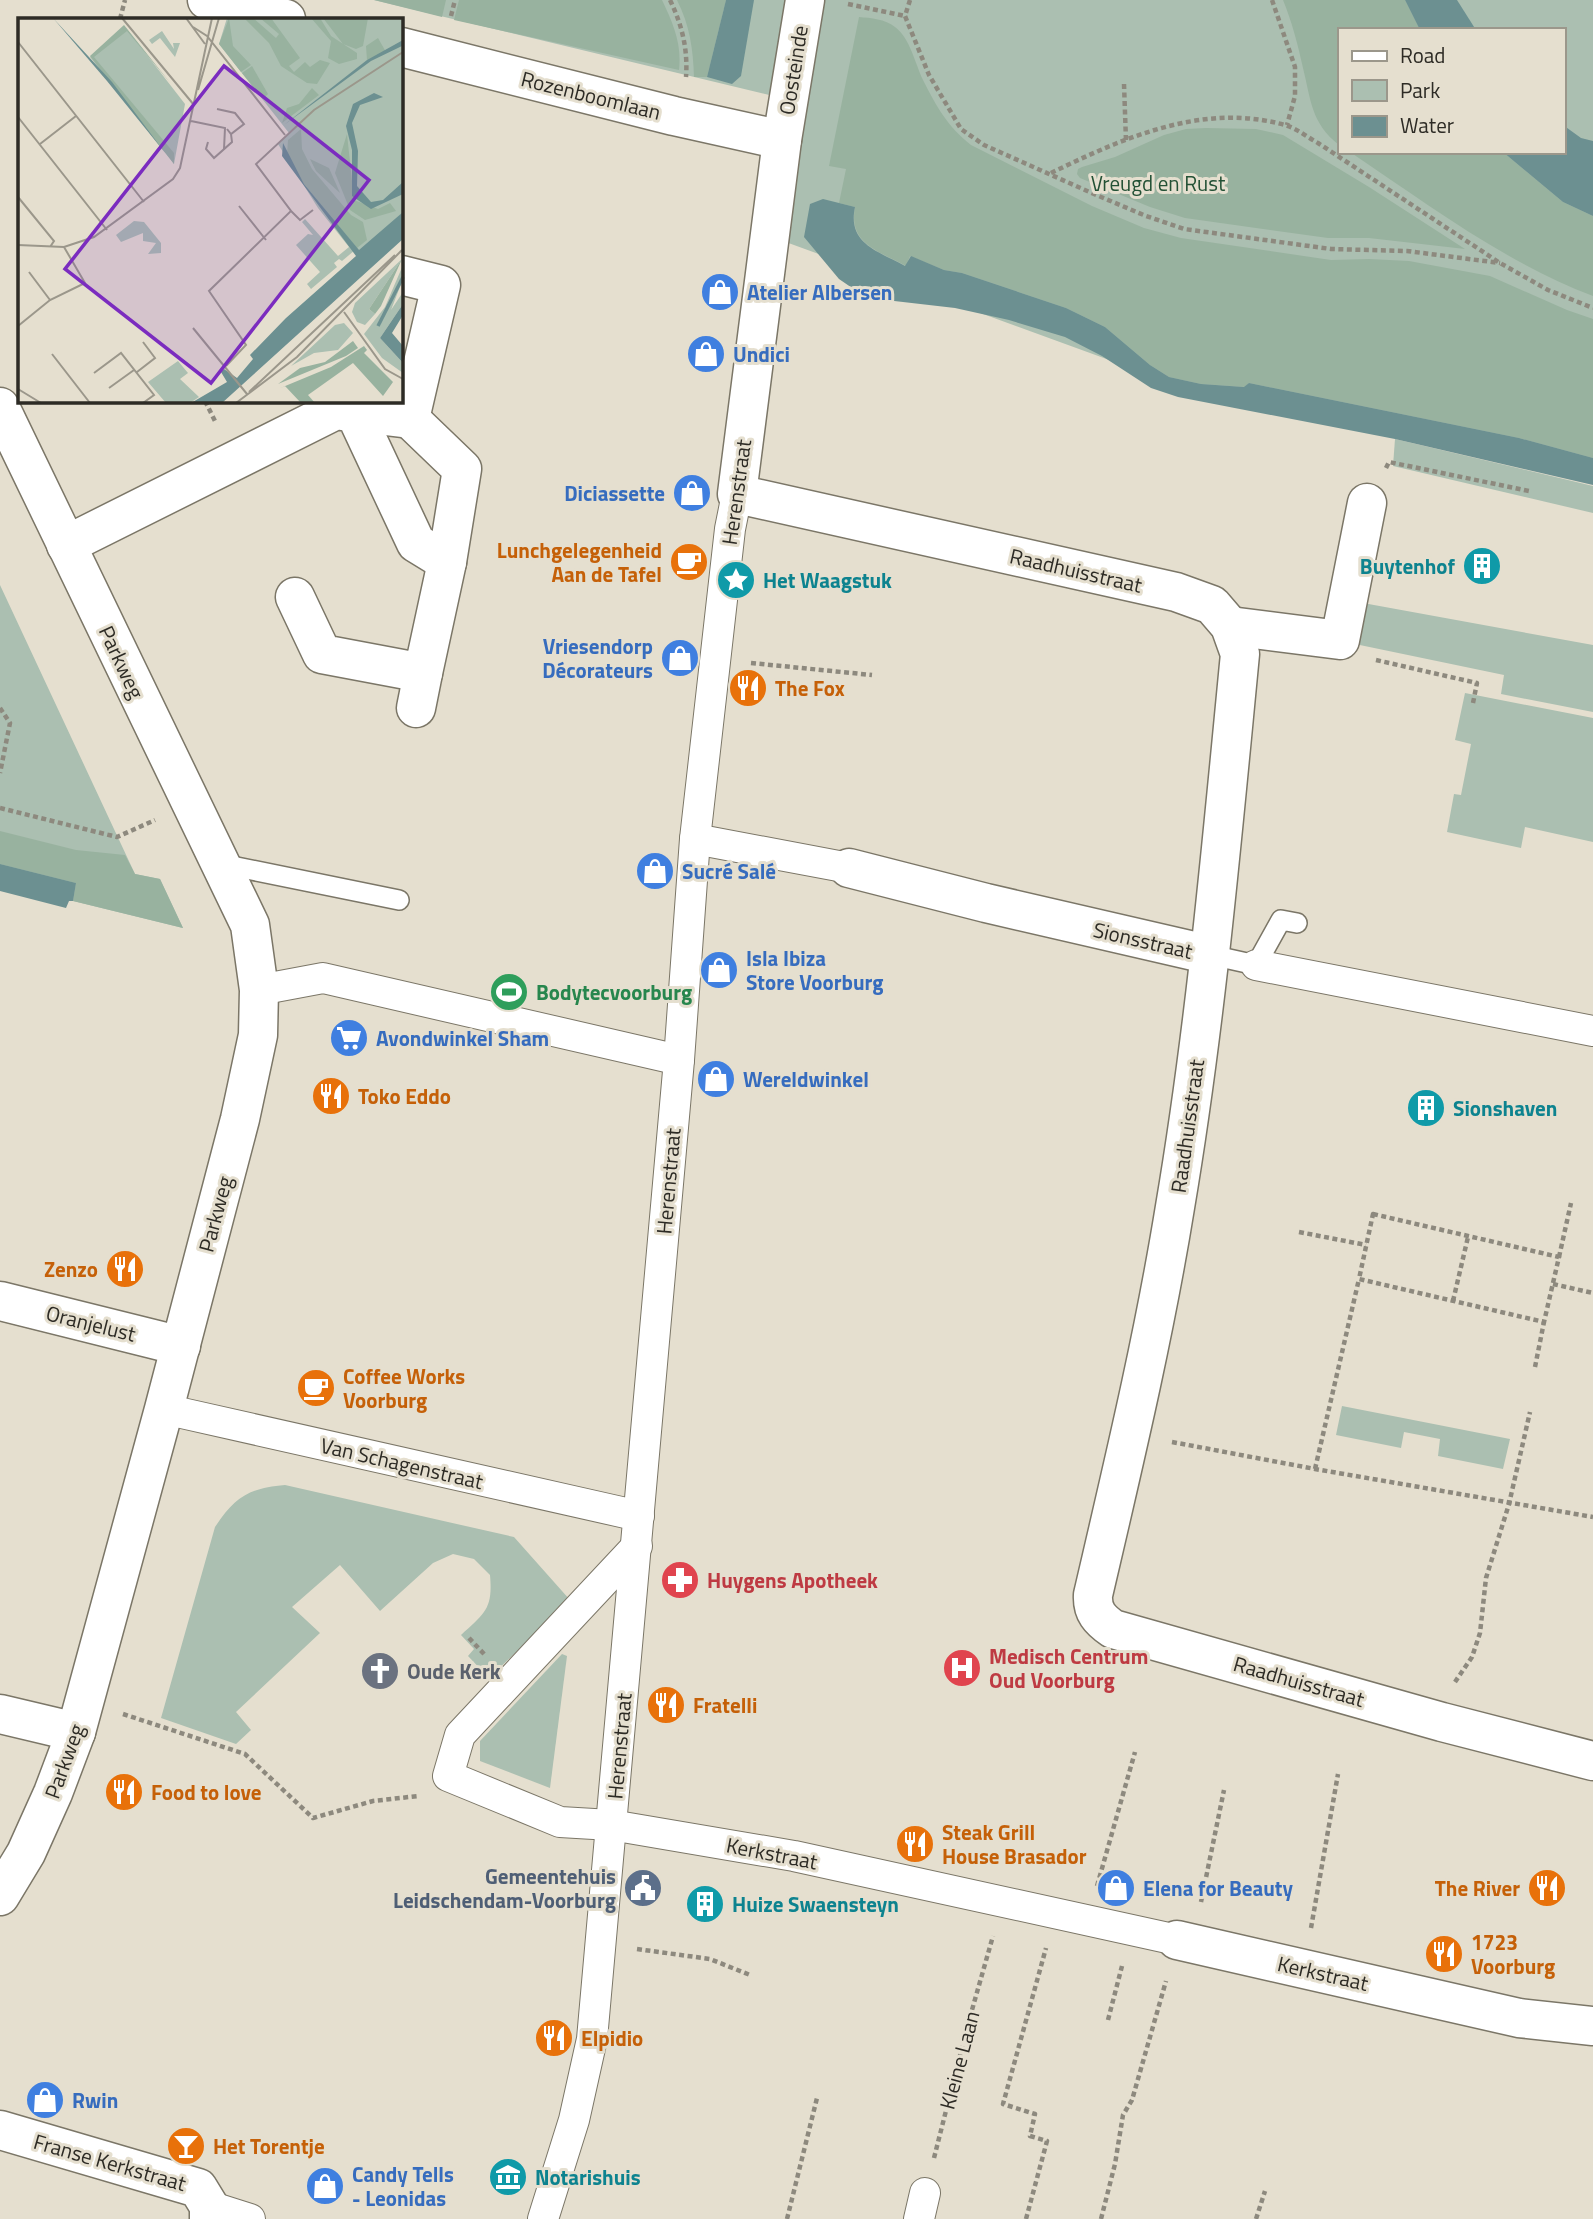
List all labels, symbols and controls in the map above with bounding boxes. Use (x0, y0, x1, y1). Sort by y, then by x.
inset map (18, 18, 402, 402)
street label: Oosteinde (770, 23, 816, 117)
legend (1338, 28, 1565, 154)
text: Road (1400, 39, 1445, 71)
street label: Rozenboomlaan (518, 62, 664, 128)
text: Park (1400, 74, 1440, 106)
text: Water (1400, 109, 1454, 141)
park label: Vreugd en Rust (1091, 167, 1226, 199)
shop icon: Atelier Albersen (699, 271, 741, 313)
place label: Atelier Albersen (747, 276, 893, 308)
shop icon: Undici (685, 333, 727, 375)
place label: Undici (733, 338, 790, 370)
street label: Herenstraat (713, 436, 759, 547)
shop icon: Diciassette (671, 472, 713, 514)
place label: Diciassette (564, 477, 665, 509)
place label: Lunchgelegenheid Aan de Tafel (497, 534, 662, 590)
street label: Raadhuisstraat (1007, 539, 1146, 601)
cafe icon: Lunchgelegenheid Aan de Tafel (668, 541, 710, 583)
building icon: Buytenhof (1461, 545, 1503, 587)
place label: Buytenhof (1360, 550, 1455, 582)
place icon: Het Waagstuk (715, 559, 757, 601)
place label: Het Waagstuk (763, 564, 892, 596)
street label: Parkweg (91, 620, 153, 704)
place label: Vriesendorp Décorateurs (542, 630, 653, 686)
shop icon: Vriesendorp Décorateurs (659, 637, 701, 679)
restaurant icon: The Fox (727, 667, 769, 709)
place label: The Fox (775, 672, 845, 704)
shop icon: Sucré Salé (634, 850, 676, 892)
place label: Sucré Salé (682, 855, 776, 887)
street label: Sionsstraat (1090, 913, 1196, 967)
place label: Isla Ibiza Store Voorburg (746, 942, 884, 998)
shop icon: Isla Ibiza Store Voorburg (698, 949, 740, 991)
sports icon: Bodytecvoorburg (488, 971, 530, 1013)
place label: Bodytecvoorburg (536, 976, 692, 1008)
supermarket icon: Avondwinkel Sham (328, 1017, 370, 1059)
place label: Avondwinkel Sham (376, 1022, 549, 1054)
street label: Raadhuisstraat (1162, 1056, 1212, 1195)
shop icon: Wereldwinkel (695, 1058, 737, 1100)
place label: Wereldwinkel (743, 1063, 869, 1095)
restaurant icon: Toko Eddo (310, 1075, 352, 1117)
place label: Toko Eddo (358, 1080, 451, 1112)
building icon: Sionshaven (1405, 1087, 1447, 1129)
place label: Sionshaven (1453, 1092, 1557, 1124)
street label: Herenstraat (647, 1126, 689, 1235)
street label: Parkweg (190, 1172, 241, 1256)
restaurant icon: Zenzo (104, 1248, 146, 1290)
place label: Zenzo (44, 1253, 98, 1285)
street label: Oranjelust (43, 1296, 140, 1350)
place label: Coffee Works Voorburg (343, 1360, 465, 1416)
cafe icon: Coffee Works Voorburg (295, 1367, 337, 1409)
street label: Van Schagenstraat (318, 1429, 487, 1497)
pharmacy icon: Huygens Apotheek (659, 1559, 701, 1601)
place label: Huygens Apotheek (707, 1564, 878, 1596)
place label: Medisch Centrum Oud Voorburg (989, 1640, 1148, 1696)
hospital icon: Medisch Centrum Oud Voorburg (941, 1647, 983, 1689)
street label: Raadhuisstraat (1230, 1647, 1369, 1715)
church icon: Oude Kerk (359, 1650, 401, 1692)
place label: Oude Kerk (407, 1655, 501, 1687)
restaurant icon: Fratelli (645, 1684, 687, 1726)
place label: Fratelli (693, 1689, 757, 1721)
street label: Herenstraat (598, 1691, 640, 1800)
street label: Parkweg (36, 1719, 92, 1803)
restaurant icon: Food to love (103, 1771, 145, 1813)
place label: Food to love (151, 1776, 261, 1808)
place label: Steak Grill House Brasador (942, 1816, 1087, 1872)
restaurant icon: Steak Grill House Brasador (894, 1823, 936, 1865)
street label: Kerkstraat (724, 1828, 821, 1878)
place label: Gemeentehuis Leidschendam-Voorburg (393, 1860, 616, 1916)
public building icon: Gemeentehuis Leidschendam-Voorburg (622, 1867, 664, 1909)
shop icon: Elena for Beauty (1095, 1867, 1137, 1909)
restaurant icon: The River (1526, 1867, 1568, 1909)
place label: Elena for Beauty (1143, 1872, 1293, 1904)
place label: The River (1435, 1872, 1520, 1904)
building icon: Huize Swaensteyn (684, 1883, 726, 1925)
place label: Huize Swaensteyn (732, 1888, 899, 1920)
place label: 1723 Voorburg (1471, 1926, 1555, 1982)
restaurant icon: 1723 Voorburg (1423, 1933, 1465, 1975)
street label: Kerkstraat (1274, 1947, 1372, 1999)
street label: Kleine Laan (930, 2007, 988, 2113)
restaurant icon: Elpidio (533, 2017, 575, 2059)
place label: Elpidio (581, 2022, 643, 2054)
shop icon: Rwin (24, 2079, 66, 2121)
place label: Rwin (72, 2084, 118, 2116)
street label: Franse Kerkstraat (30, 2125, 190, 2199)
bar icon: Het Torentje (165, 2125, 207, 2167)
place label: Het Torentje (213, 2130, 325, 2162)
museum icon: Notarishuis (487, 2156, 529, 2198)
place label: Candy Tells - Leonidas (352, 2158, 454, 2214)
place label: Notarishuis (535, 2161, 641, 2193)
shop icon: Candy Tells - Leonidas (304, 2165, 346, 2207)

